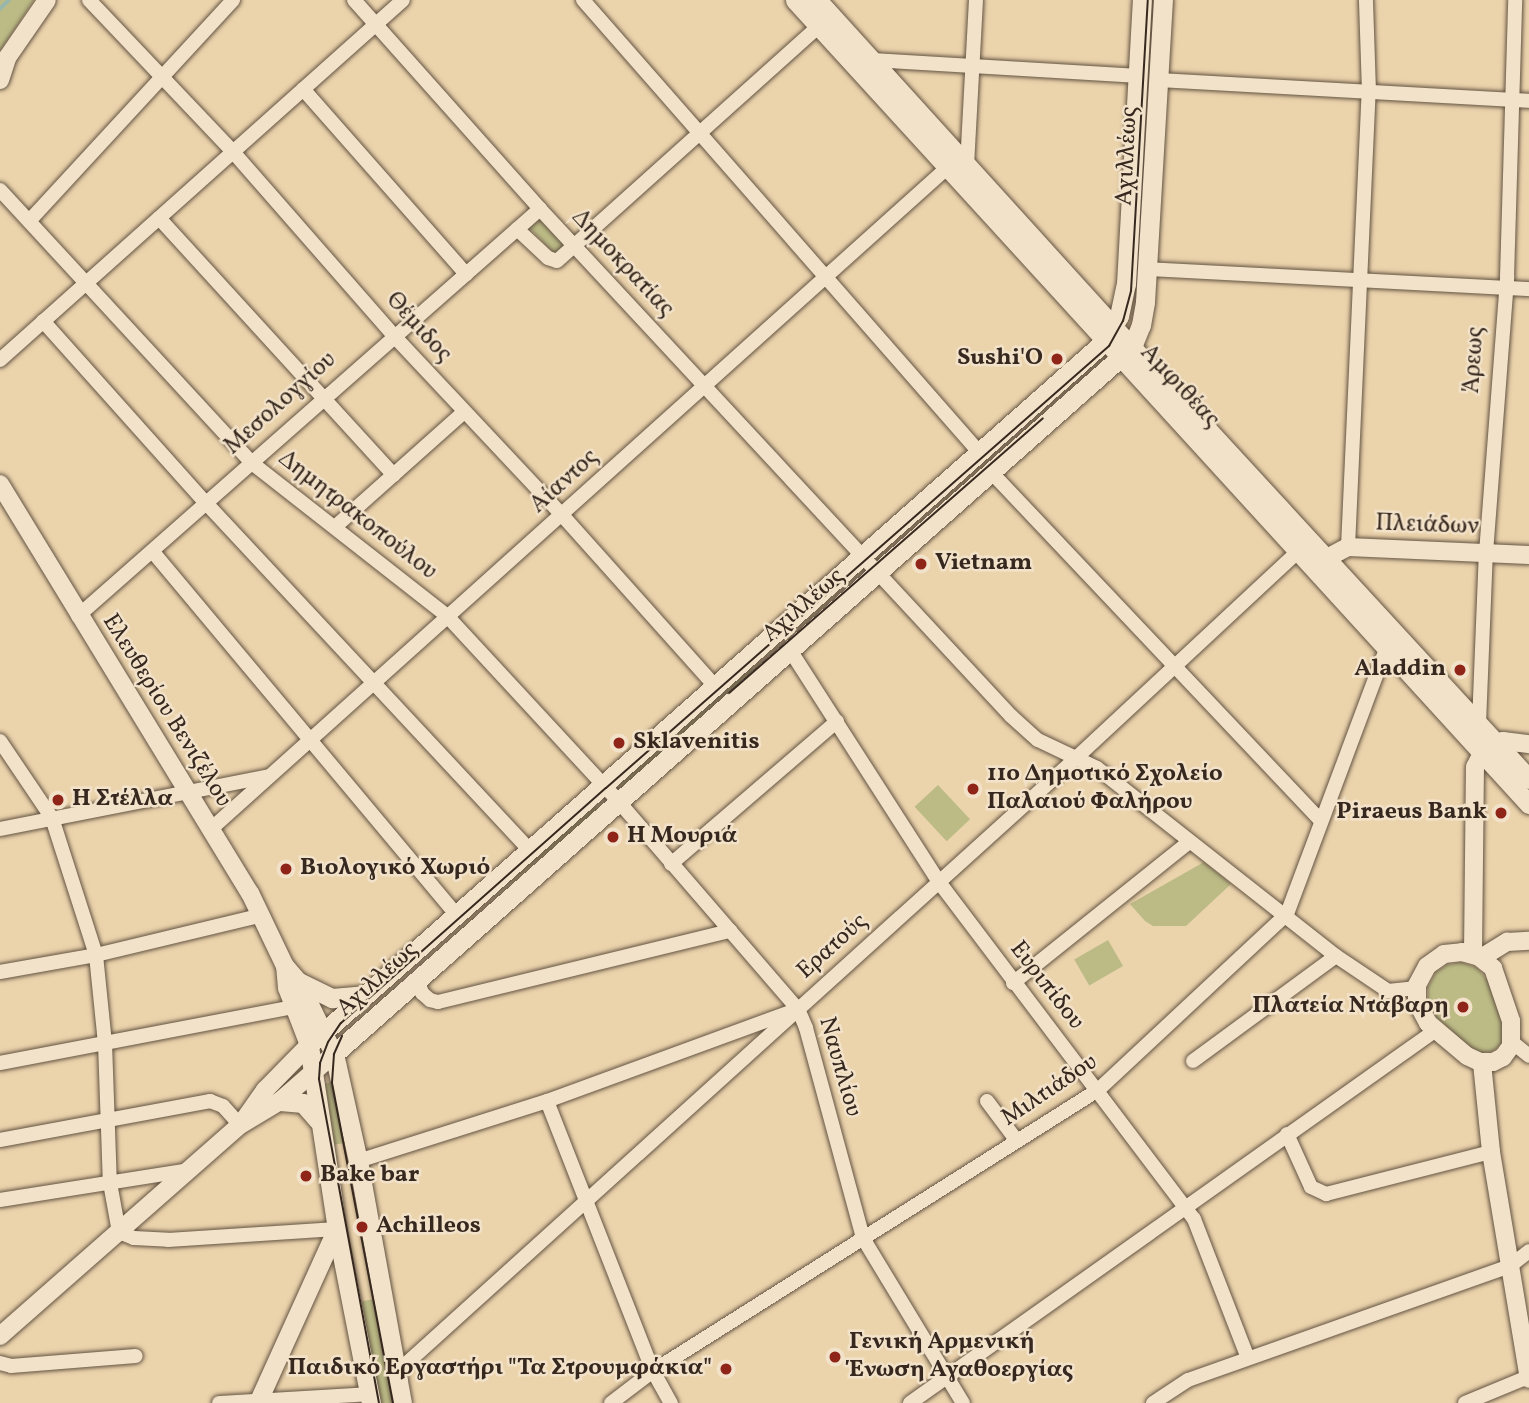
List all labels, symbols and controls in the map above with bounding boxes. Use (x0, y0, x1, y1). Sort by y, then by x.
street label: Αχιλλέως (1111, 106, 1145, 206)
street label: Δημοκρατίας (565, 204, 679, 324)
street label: Θέμιδος (379, 287, 457, 369)
street label: Άρεως (1458, 326, 1492, 394)
street label: Αμφιθέας (1133, 339, 1225, 435)
place label: Sushi'O (957, 345, 1043, 373)
street label: Μεσολογγίου (219, 346, 343, 462)
marker: Sushi'O (1049, 351, 1065, 367)
street label: Αίαντος (525, 444, 605, 520)
street label: Δημητρακοπούλου (272, 445, 442, 587)
street label: Πλειάδων (1375, 510, 1479, 542)
place label: Vietnam (935, 550, 1032, 578)
marker: Vietnam (913, 556, 929, 572)
street label: Αχιλλέως (757, 563, 851, 649)
street label: Ελευθερίου Βενιζέλου (95, 609, 237, 813)
place label: Aladdin (1354, 656, 1446, 684)
marker: Aladdin (1452, 662, 1468, 678)
place label: Sklavenitis (633, 729, 760, 757)
marker: Sklavenitis (611, 735, 627, 751)
place label: 11ο Δημοτικό Σχολείο Παλαιού Φαλήρου (987, 761, 1223, 817)
marker: 11ο Δημοτικό Σχολείο Παλαιού Φαλήρου (965, 781, 981, 797)
place label: Η Στέλλα (72, 786, 173, 814)
marker: Η Στέλλα (50, 792, 66, 808)
place label: Piraeus Bank (1336, 799, 1487, 827)
marker: Piraeus Bank (1493, 805, 1509, 821)
place label: Η Μουριά (627, 823, 737, 851)
marker: Η Μουριά (605, 829, 621, 845)
place label: Βιολογικό Χωριό (300, 855, 490, 883)
marker: Βιολογικό Χωριό (278, 861, 294, 877)
street label: Ερατούς (792, 908, 874, 986)
street label: Αχιλλέως (331, 936, 425, 1024)
street label: Ευριπίδου (1003, 936, 1089, 1036)
place label: Πλατεία Ντάβαρη (1252, 993, 1449, 1021)
marker: Πλατεία Ντάβαρη (1455, 999, 1471, 1015)
street label: Ναυπλίου (811, 1014, 867, 1120)
street label: Μιλτιάδου (997, 1049, 1103, 1133)
place label: Bake bar (320, 1162, 419, 1190)
marker: Bake bar (298, 1168, 314, 1184)
place label: Achilleos (376, 1213, 481, 1241)
marker: Achilleos (354, 1219, 370, 1235)
place label: Γενική Αρμενική Ένωση Αγαθοεργίας (849, 1329, 1073, 1385)
marker: Γενική Αρμενική Ένωση Αγαθοεργίας (827, 1349, 843, 1365)
place label: Παιδικό Εργαστήρι "Τα Στρουμφάκια" (288, 1355, 712, 1383)
marker: Παιδικό Εργαστήρι "Τα Στρουμφάκια" (718, 1361, 734, 1377)

